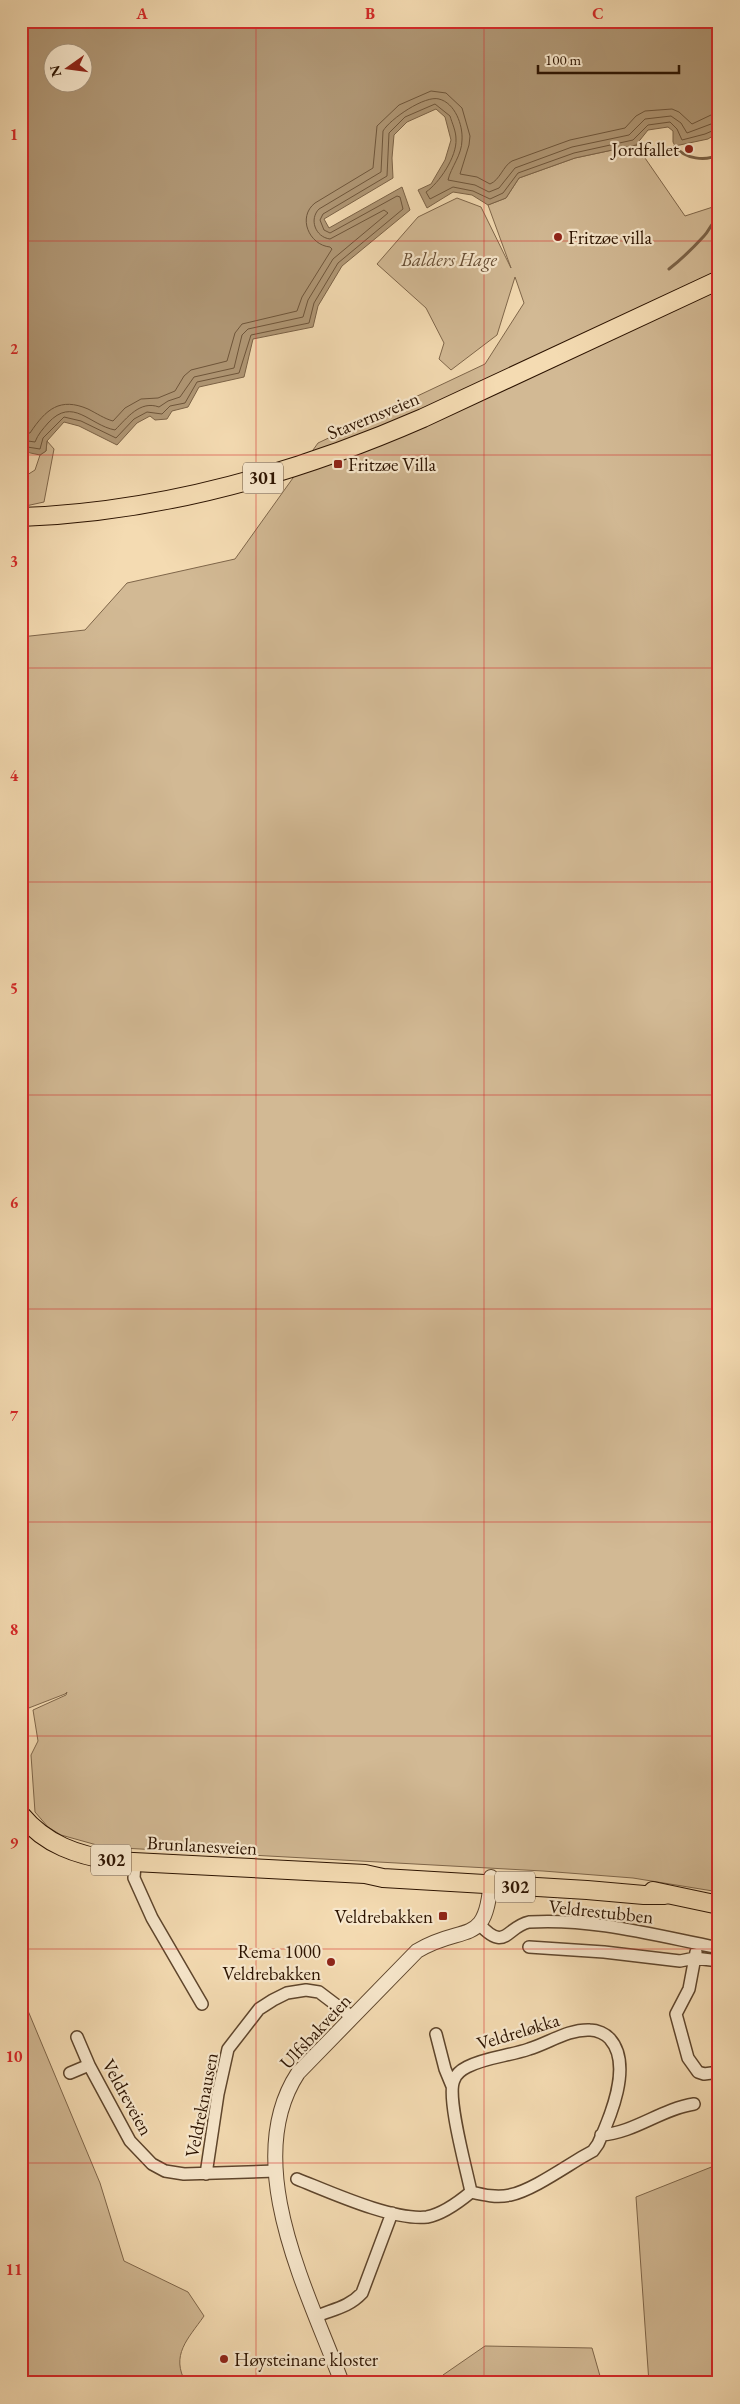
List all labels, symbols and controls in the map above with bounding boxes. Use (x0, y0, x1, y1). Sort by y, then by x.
text: A (135, 3, 148, 24)
text: B (365, 3, 375, 24)
text: C (592, 3, 604, 24)
north arrow (42, 42, 92, 92)
scale bar (538, 42, 679, 74)
text: 100 m (545, 50, 582, 69)
text: N (45, 63, 65, 79)
text: 1 (10, 124, 18, 145)
place label: Jordfallet (610, 137, 679, 162)
marker: Jordfallet (683, 143, 695, 155)
place label: Fritzøe villa (568, 225, 652, 250)
marker: Fritzøe villa (552, 231, 564, 243)
park label: Balders Hage (400, 247, 497, 272)
text: 2 (10, 338, 19, 359)
street label: Stavernsveien (323, 386, 423, 445)
place label: Fritzøe Villa (348, 452, 436, 477)
marker: Fritzøe Villa (332, 458, 344, 470)
road number: 301 (243, 462, 283, 493)
text: 3 (10, 551, 18, 572)
text: 4 (10, 765, 19, 786)
text: 5 (10, 978, 18, 999)
text: 6 (10, 1192, 19, 1213)
text: 7 (10, 1405, 19, 1426)
text: 8 (10, 1619, 18, 1640)
street label: Brunlanesveien (146, 1830, 258, 1861)
text: 9 (10, 1832, 19, 1853)
road number: 302 (91, 1844, 131, 1876)
road number: 302 (495, 1871, 535, 1902)
street label: Veldrestubben (547, 1894, 655, 1929)
place label: Veldrebakken (335, 1904, 433, 1929)
marker: Veldrebakken (437, 1910, 449, 1922)
place label: Rema 1000 Veldrebakken (223, 1939, 321, 1986)
marker: Rema 1000 Veldrebakken (325, 1956, 337, 1968)
street label: Ulfsbakveien (274, 1988, 357, 2074)
street label: Veldreløkka (474, 2007, 563, 2056)
text: 10 (6, 2046, 23, 2067)
street label: Veldreknausen (179, 2051, 224, 2160)
street label: Veldreveien (96, 2055, 159, 2140)
text: 11 (6, 2259, 22, 2280)
place label: Høysteinane kloster (234, 2347, 379, 2372)
marker: Høysteinane kloster (218, 2353, 230, 2365)

